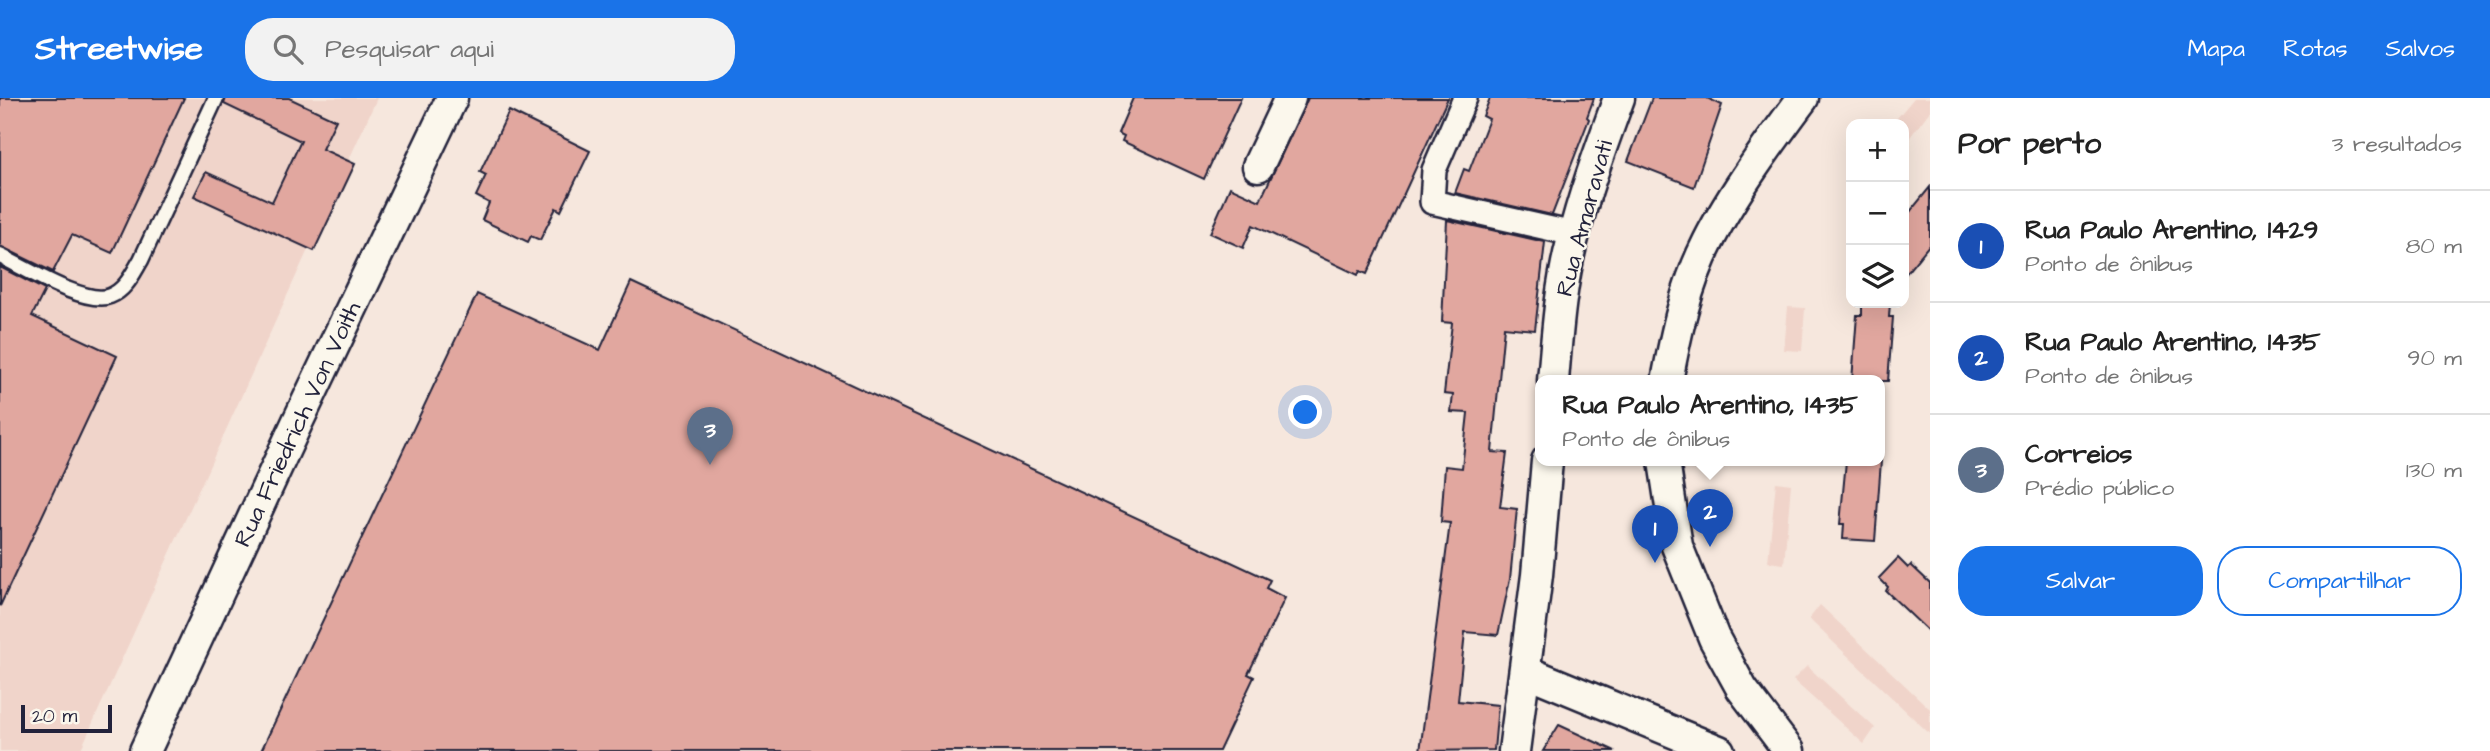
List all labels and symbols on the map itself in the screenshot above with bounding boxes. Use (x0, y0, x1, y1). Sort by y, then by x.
street label: Rua Amaravati (1548, 136, 1622, 300)
street label: Rua Friedrich Von Voith (226, 296, 370, 553)
your location (1288, 395, 1322, 429)
pin: 3 (687, 407, 733, 465)
pin: 2 (1687, 489, 1733, 547)
pin: 1 (1632, 505, 1678, 563)
scale bar (21, 702, 112, 734)

